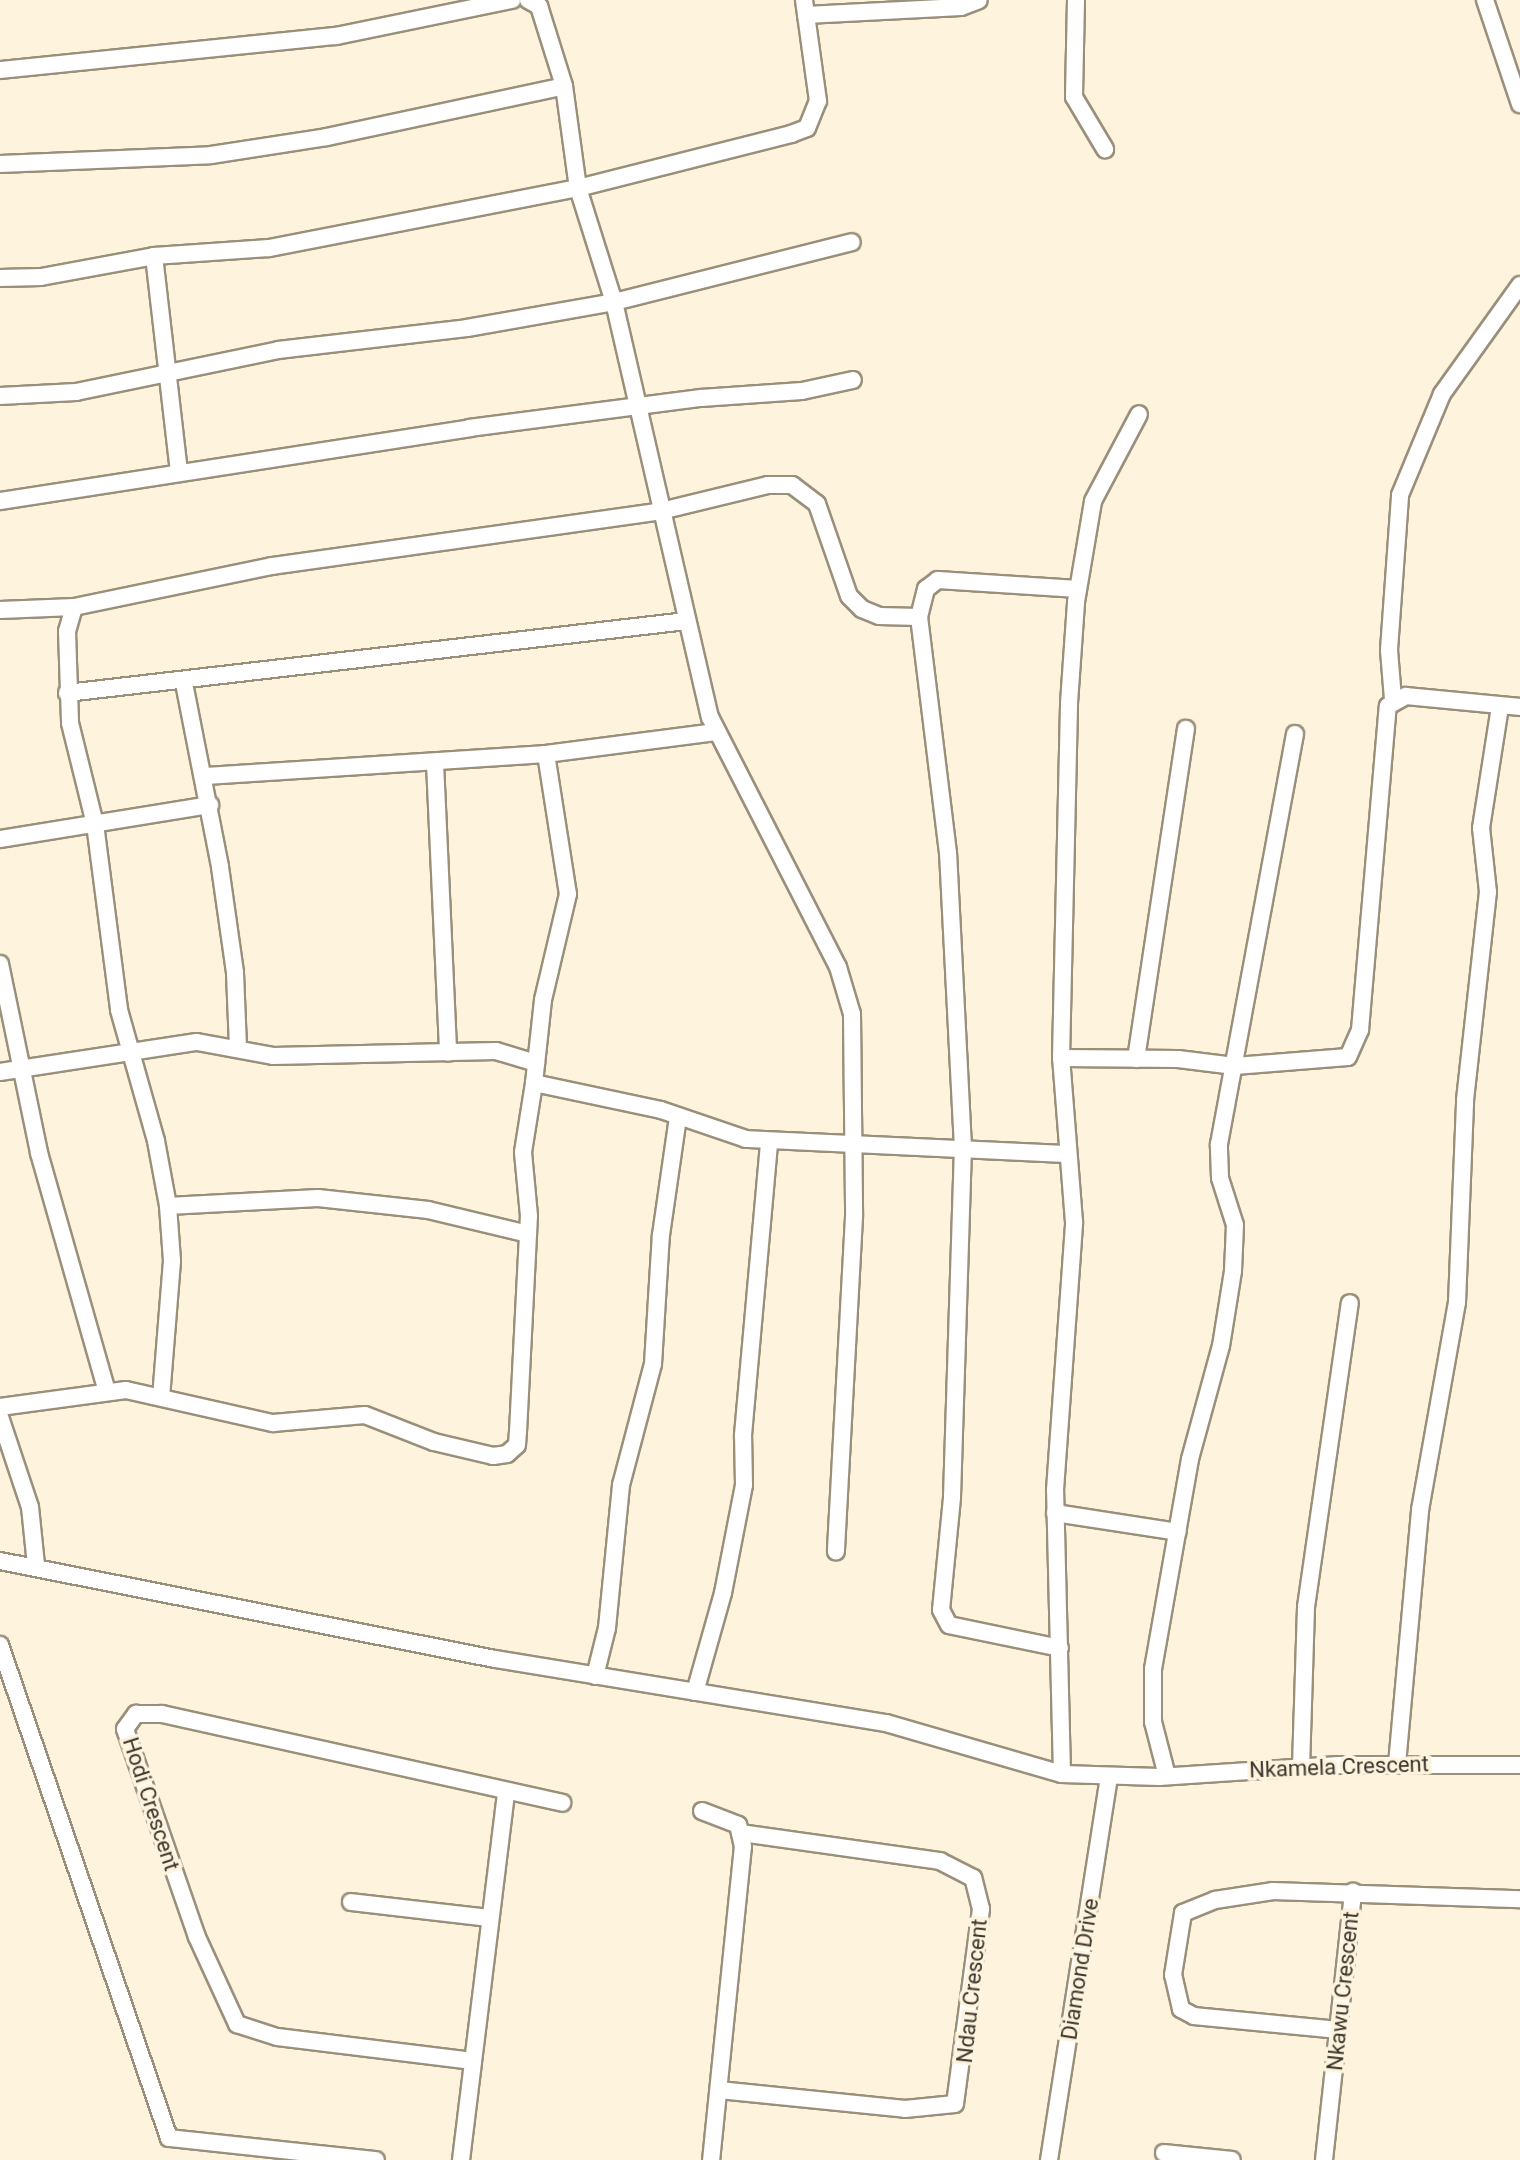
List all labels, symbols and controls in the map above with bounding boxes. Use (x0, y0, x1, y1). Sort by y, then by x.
street label: Hodi Crescent (117, 1734, 185, 1874)
street label: Nkamela Crescent (1249, 1751, 1429, 1783)
street label: Diamond Drive (1056, 1896, 1104, 2042)
street label: Nkawu Crescent (1322, 1910, 1364, 2072)
street label: Ndau Crescent (951, 1918, 993, 2064)

